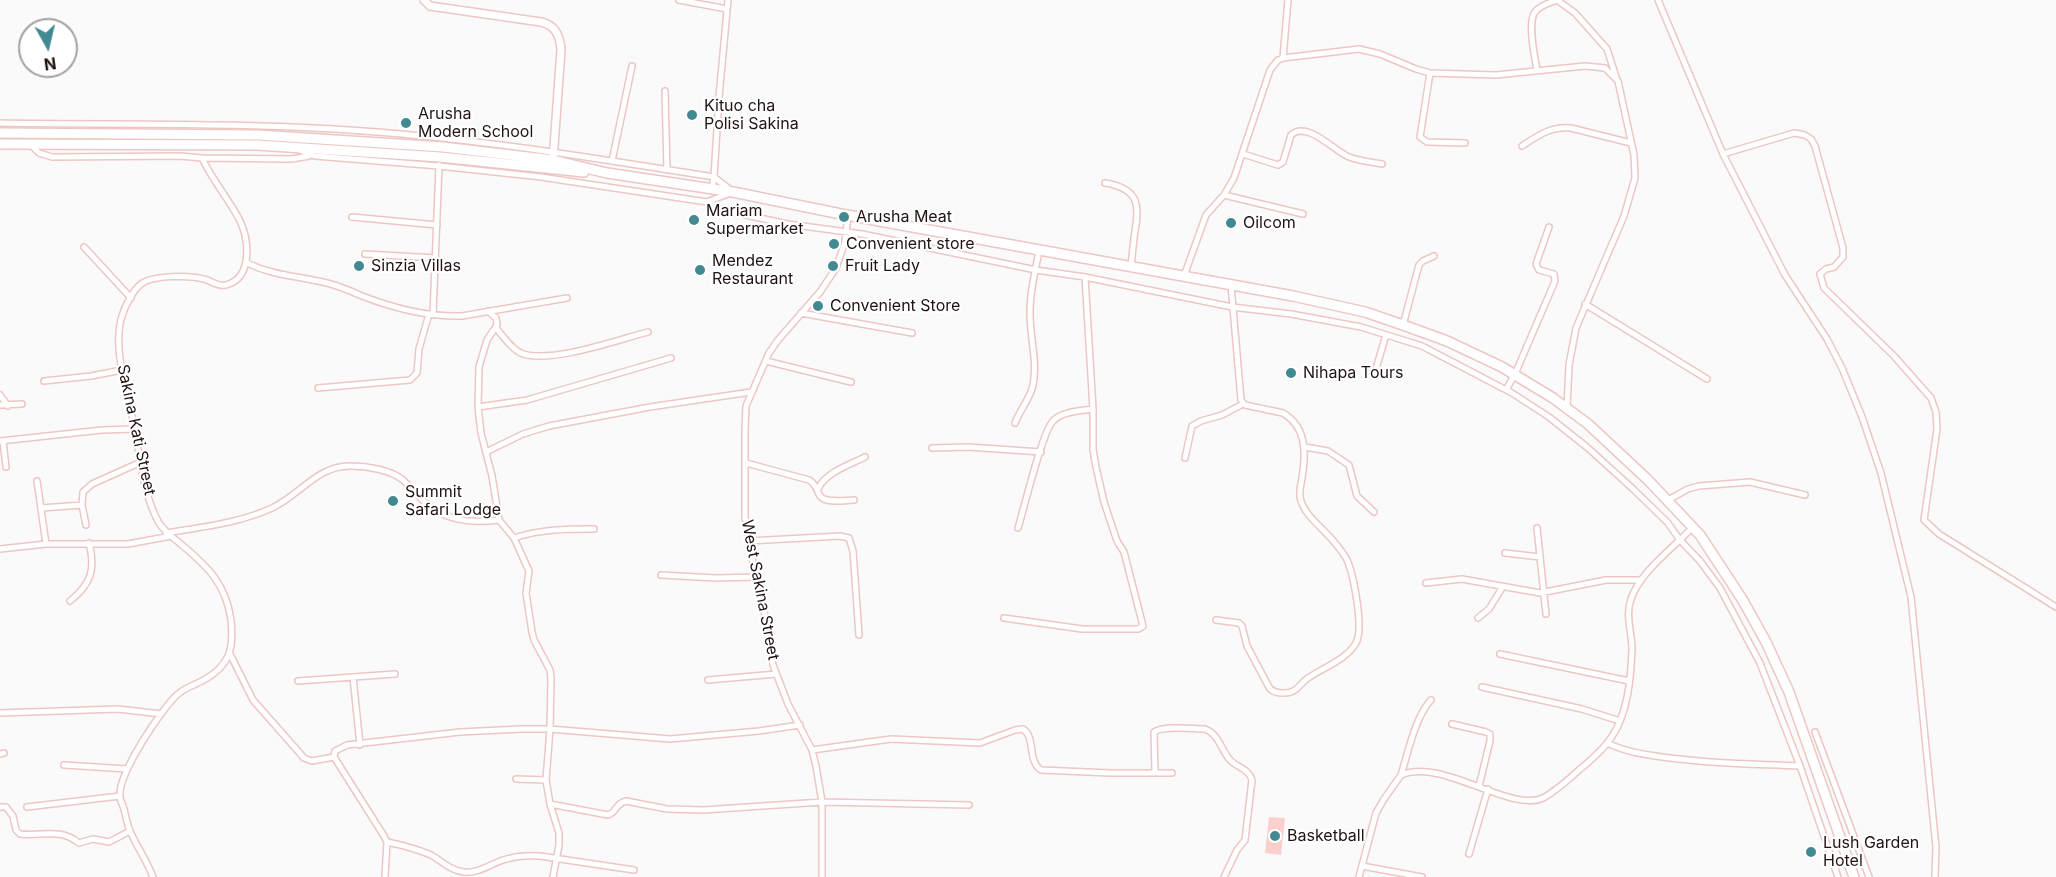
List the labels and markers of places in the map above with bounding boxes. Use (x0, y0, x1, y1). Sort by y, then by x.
place label: Kituo cha Polisi Sakina (704, 96, 799, 134)
place label: Arusha Modern School (418, 104, 533, 142)
marker: Kituo cha Polisi Sakina (685, 108, 699, 122)
marker: Arusha Modern School (399, 116, 413, 130)
place label: Mariam Supermarket (706, 201, 803, 239)
place label: Arusha Meat (856, 207, 952, 227)
marker: Arusha Meat (837, 210, 851, 224)
marker: Mariam Supermarket (687, 213, 701, 227)
place label: Oilcom (1243, 213, 1296, 233)
marker: Oilcom (1224, 216, 1238, 230)
place label: Convenient store (846, 234, 975, 254)
marker: Convenient store (827, 237, 841, 251)
place label: Mendez Restaurant (712, 251, 793, 289)
place label: Sinzia Villas (371, 256, 461, 276)
place label: Fruit Lady (845, 256, 920, 276)
marker: Sinzia Villas (352, 259, 366, 273)
marker: Fruit Lady (826, 259, 840, 273)
marker: Mendez Restaurant (693, 263, 707, 277)
place label: Convenient Store (830, 296, 960, 316)
marker: Convenient Store (811, 299, 825, 313)
place label: Nihapa Tours (1303, 363, 1403, 383)
marker: Nihapa Tours (1284, 366, 1298, 380)
place label: Summit Safari Lodge (405, 482, 501, 520)
marker: Summit Safari Lodge (386, 494, 400, 508)
place label: Basketball (1287, 826, 1365, 846)
marker: Basketball (1268, 829, 1282, 843)
place label: Lush Garden Hotel (1823, 833, 1919, 871)
marker: Lush Garden Hotel (1804, 845, 1818, 859)

